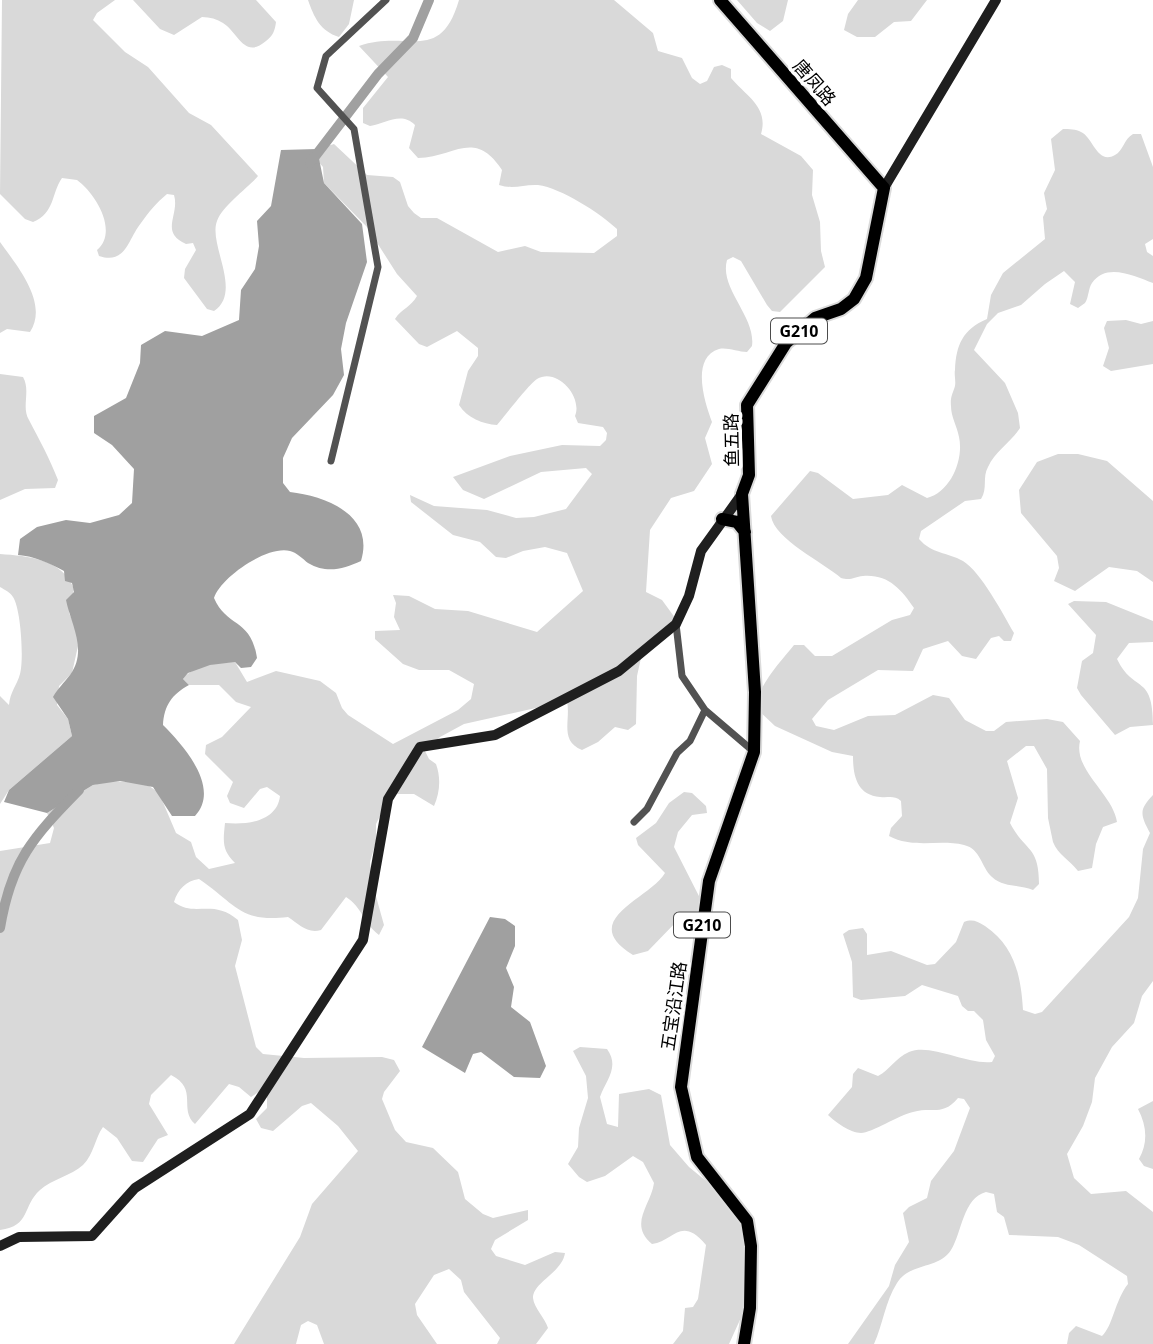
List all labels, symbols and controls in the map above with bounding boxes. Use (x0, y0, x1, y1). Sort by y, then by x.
street label: 唐凤路 (788, 54, 842, 110)
road number: G210 (771, 318, 827, 344)
street label: 鱼五路 (719, 413, 743, 467)
road number: G210 (674, 912, 730, 937)
street label: 五宝沿江路 (655, 960, 691, 1052)

